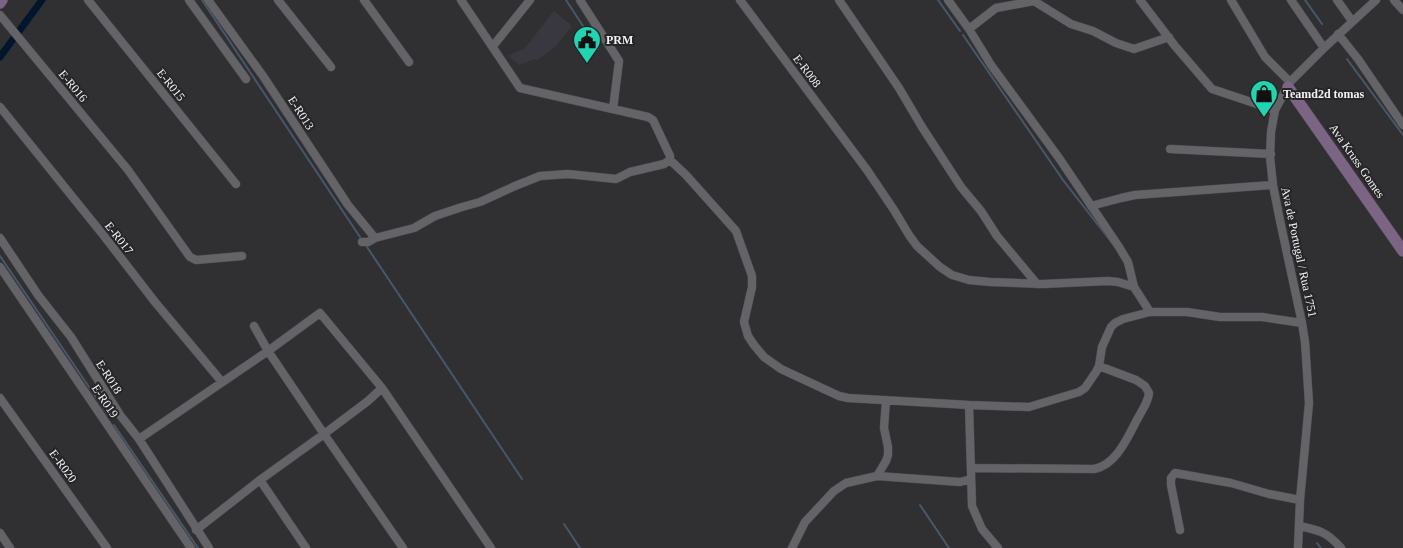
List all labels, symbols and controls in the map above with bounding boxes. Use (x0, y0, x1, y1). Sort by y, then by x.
public building icon: PRM (572, 25, 602, 64)
place label: PRM (606, 33, 633, 47)
street label: E-R008 (790, 52, 824, 90)
street label: E-R015 (154, 66, 188, 104)
street label: E-R016 (56, 67, 90, 105)
shop icon: Teamd2d tomas (1249, 79, 1279, 118)
place label: Teamd2d tomas (1283, 87, 1365, 101)
street label: E-R013 (285, 94, 317, 132)
street label: Ava Kruss Gomes (1326, 121, 1388, 201)
street label: Ava de Portugal / Rua 1751 (1278, 186, 1320, 318)
street label: E-R017 (102, 219, 136, 257)
street label: E-R018 (93, 358, 125, 396)
street label: E-R019 (89, 382, 121, 420)
street label: E-R020 (46, 447, 80, 485)

